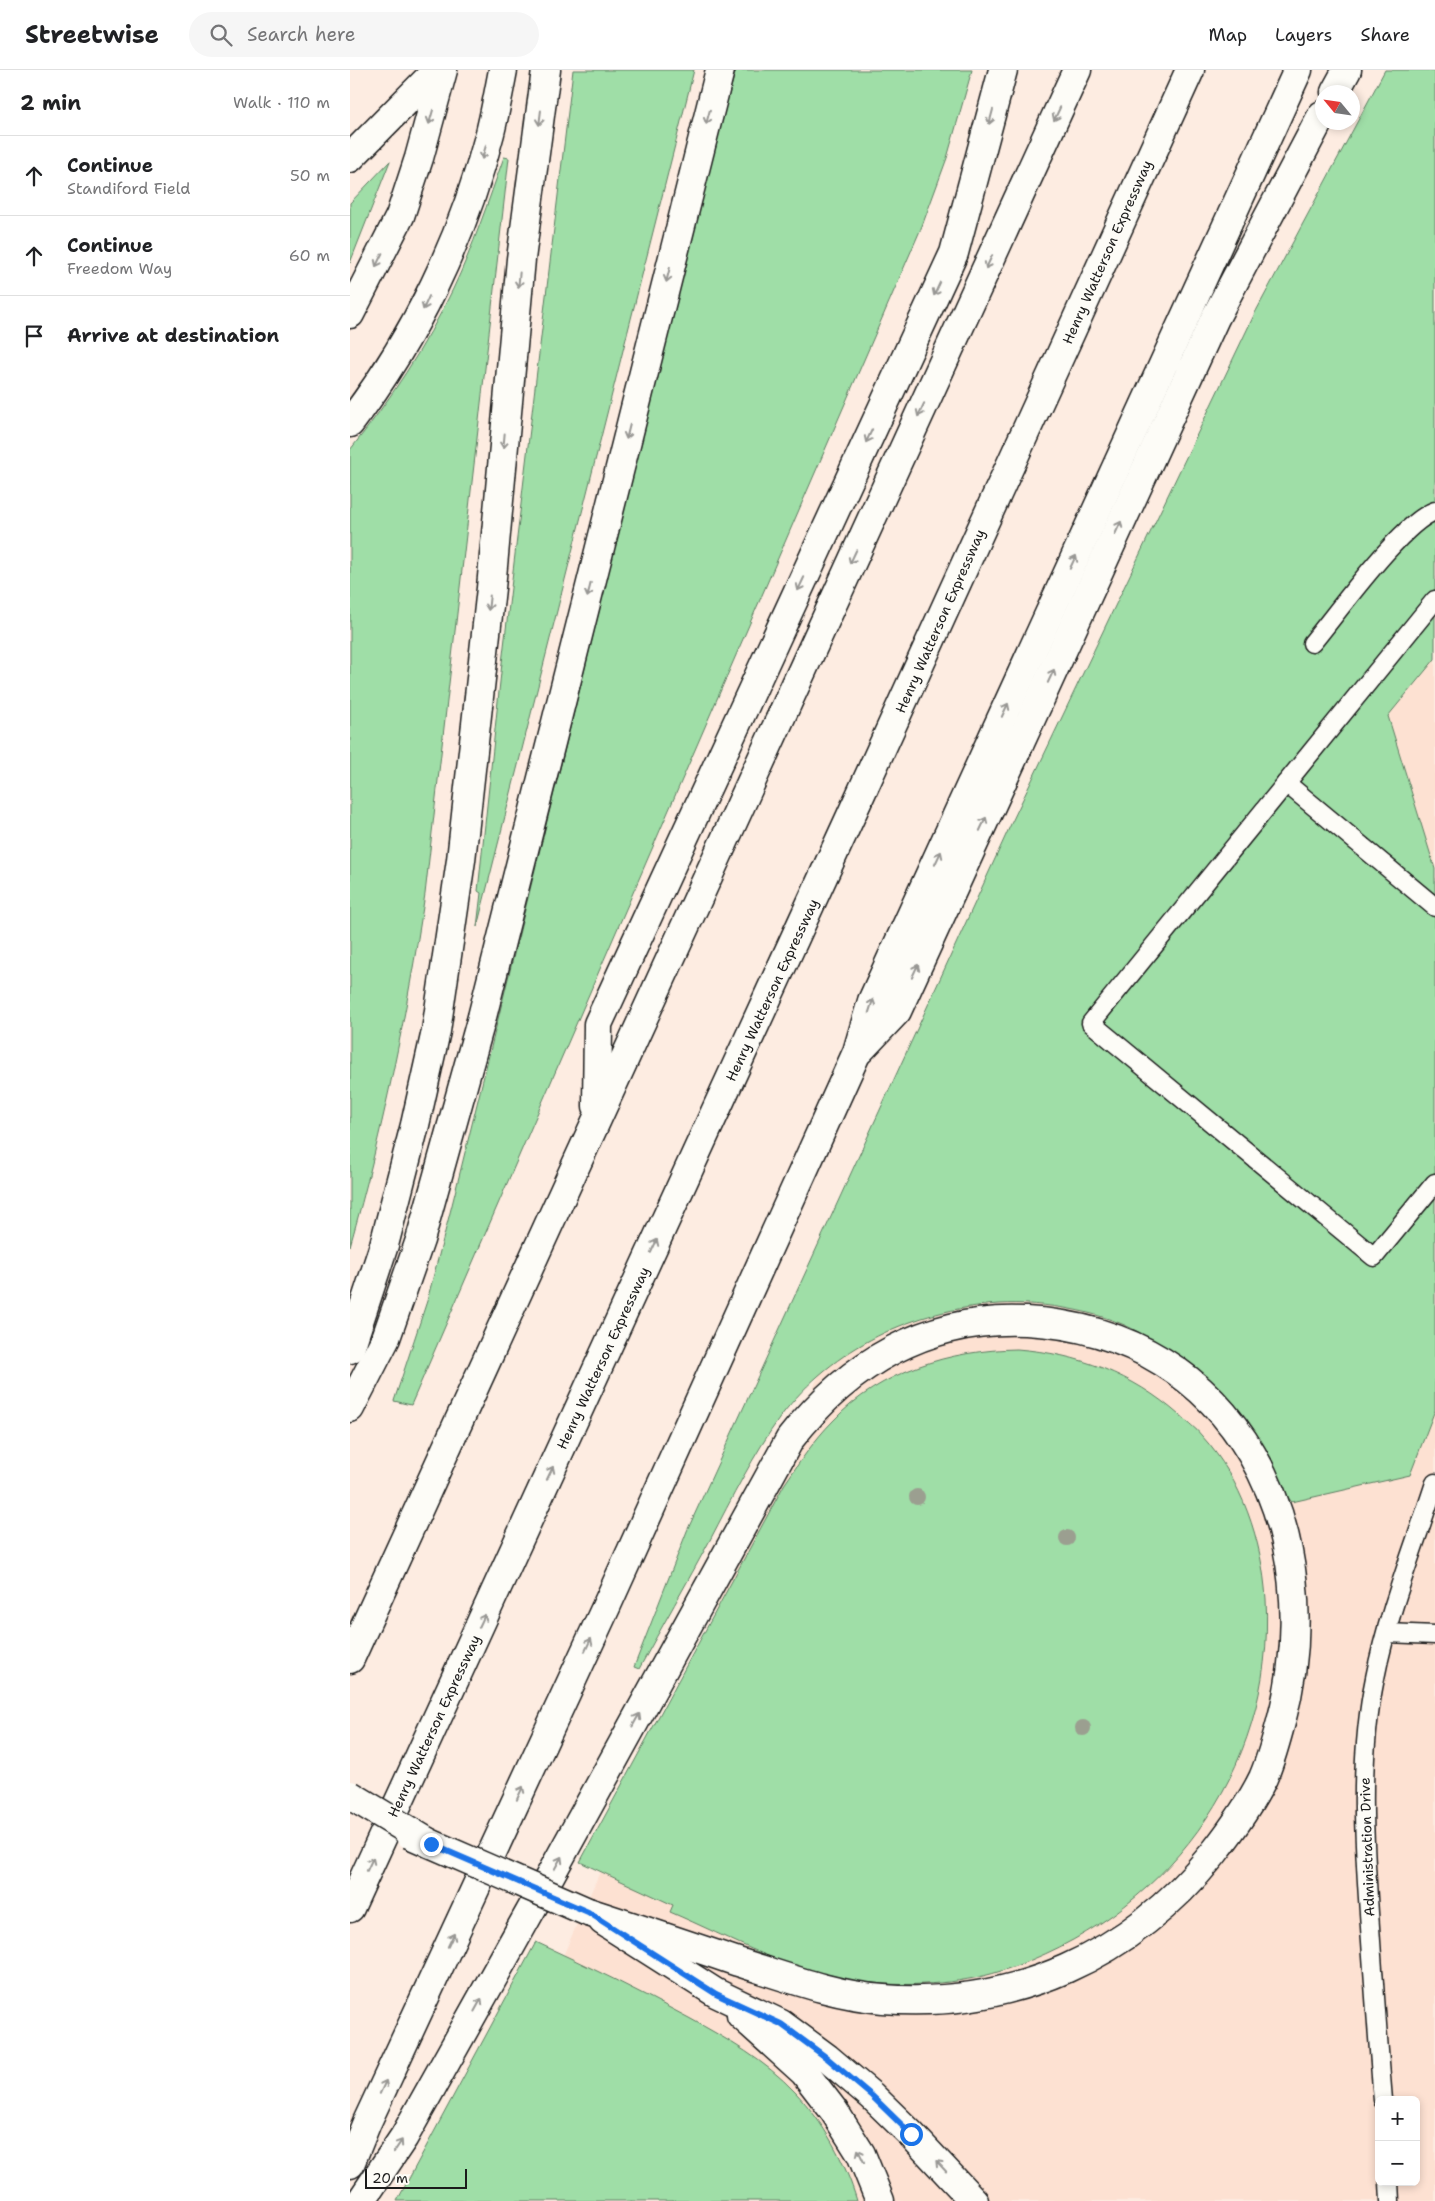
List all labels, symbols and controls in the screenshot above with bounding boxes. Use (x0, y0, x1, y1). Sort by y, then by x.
search box (189, 12, 539, 57)
text: Streetwise (25, 19, 159, 51)
icon: search (207, 21, 235, 49)
text: Search here (247, 22, 356, 47)
text: Map (1209, 23, 1247, 47)
text: Layers (1275, 23, 1332, 47)
text: Share (1360, 23, 1410, 47)
north arrow (1315, 85, 1360, 130)
text: 2 min (20, 89, 81, 117)
text: Walk · 110 m (233, 92, 330, 113)
one-way arrow (1051, 106, 1061, 121)
one-way arrow (426, 109, 435, 125)
one-way arrow (703, 109, 712, 125)
one-way arrow (985, 109, 995, 125)
one-way arrow (534, 110, 544, 126)
one-way arrow (479, 143, 489, 159)
text: Continue (67, 153, 153, 178)
street label: Henry Watterson Expressway (1058, 157, 1156, 347)
icon: ahead (20, 162, 48, 190)
text: 50 m (290, 165, 330, 186)
text: Standiford Field (67, 178, 191, 199)
text: Continue (67, 233, 153, 258)
icon: ahead (20, 242, 48, 270)
text: 60 m (289, 245, 330, 266)
one-way arrow (373, 252, 383, 267)
one-way arrow (984, 254, 993, 269)
text: Freedom Way (67, 258, 172, 279)
one-way arrow (663, 266, 672, 282)
one-way arrow (515, 271, 524, 287)
one-way arrow (932, 281, 942, 296)
one-way arrow (421, 295, 430, 310)
icon: arrive (20, 322, 48, 350)
text: Arrive at destination (67, 323, 279, 348)
one-way arrow (916, 402, 926, 417)
one-way arrow (623, 424, 632, 440)
one-way arrow (864, 428, 873, 443)
one-way arrow (500, 433, 509, 449)
one-way arrow (1114, 521, 1124, 536)
street label: Henry Watterson Expressway (891, 526, 989, 716)
one-way arrow (848, 549, 858, 564)
one-way arrow (1068, 555, 1078, 570)
one-way arrow (796, 576, 806, 591)
one-way arrow (584, 581, 593, 597)
one-way arrow (484, 595, 494, 611)
one-way arrow (1046, 669, 1056, 684)
one-way arrow (1001, 703, 1011, 718)
one-way arrow (978, 816, 988, 831)
one-way arrow (933, 851, 943, 866)
street label: Henry Watterson Expressway (722, 896, 822, 1084)
one-way arrow (911, 964, 921, 979)
one-way arrow (867, 998, 876, 1014)
one-way arrow (650, 1239, 659, 1254)
street label: Henry Watterson Expressway (553, 1264, 653, 1452)
one-way arrow (546, 1466, 555, 1481)
one-way arrow (478, 1614, 488, 1629)
street label: Henry Watterson Expressway (384, 1632, 484, 1820)
one-way arrow (584, 1638, 593, 1653)
one-way arrow (631, 1713, 641, 1728)
street label: Administration Drive (1356, 1777, 1378, 1917)
one-way arrow (515, 1785, 525, 1800)
route end (420, 1833, 443, 1856)
one-way arrow (553, 1856, 563, 1870)
one-way arrow (366, 1857, 376, 1872)
one-way arrow (447, 1933, 456, 1948)
one-way arrow (473, 1997, 483, 2012)
one-way arrow (378, 2080, 388, 2095)
map controls (1375, 2096, 1420, 2186)
button: + (1375, 2096, 1420, 2141)
route start (900, 2123, 923, 2146)
one-way arrow (393, 2139, 403, 2153)
button: − (1375, 2141, 1420, 2186)
one-way arrow (856, 2149, 865, 2164)
one-way arrow (935, 2159, 947, 2172)
scale bar (365, 2166, 468, 2189)
text: 20 m (372, 2169, 408, 2187)

